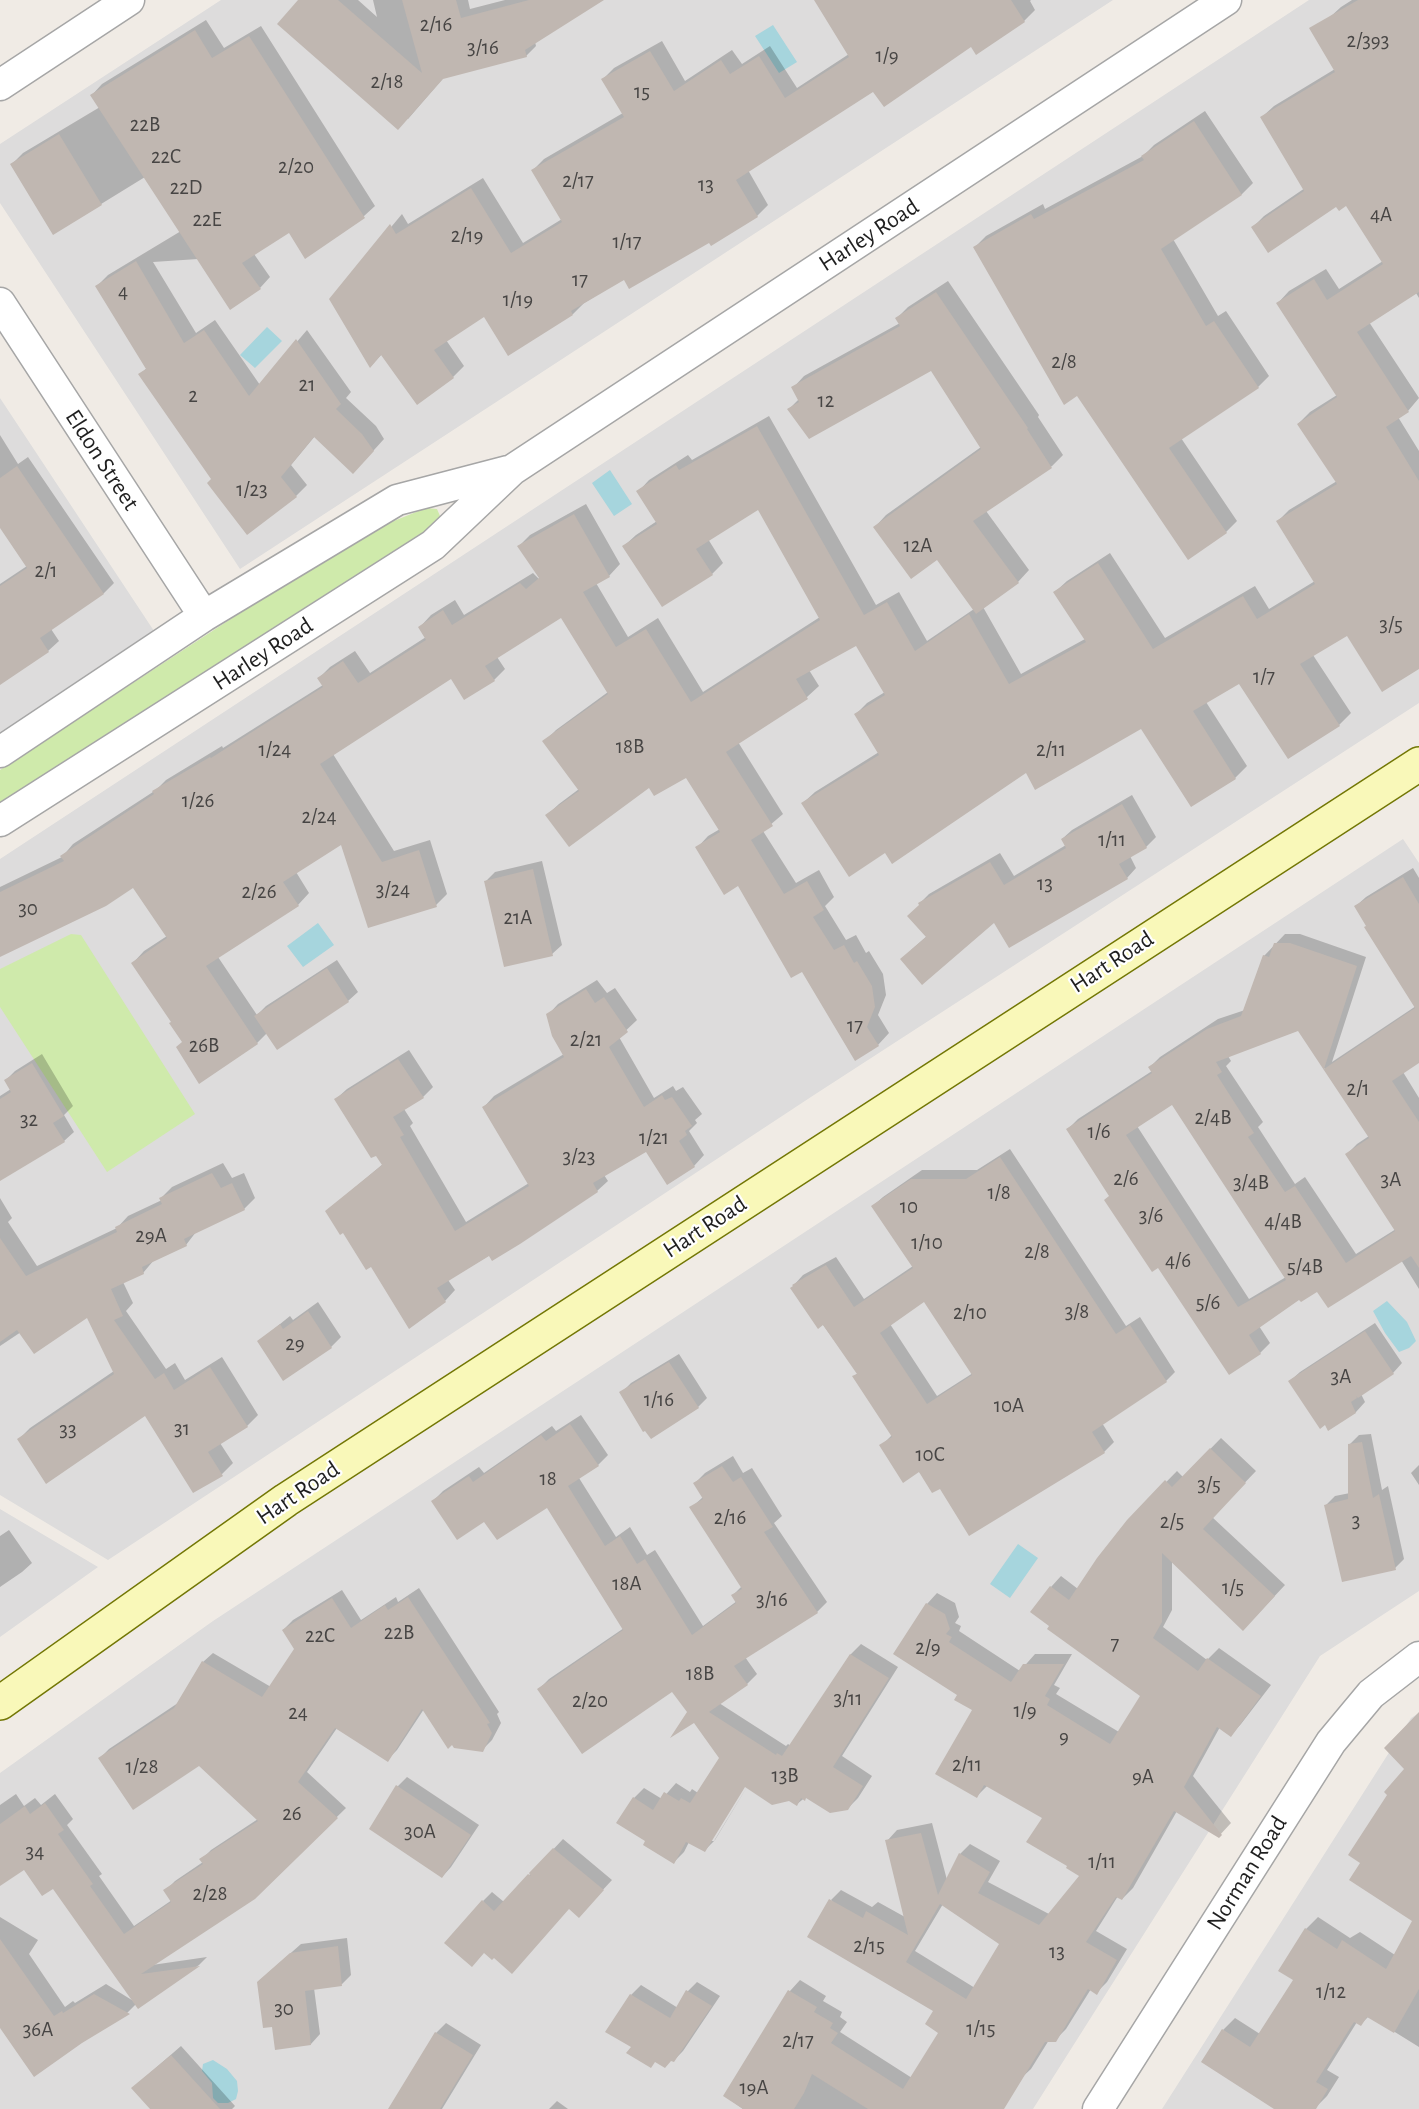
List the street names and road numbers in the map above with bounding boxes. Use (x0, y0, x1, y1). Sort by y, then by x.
street label: Harley Road (814, 192, 924, 278)
street label: Eldon Street (59, 404, 145, 516)
street label: Harley Road (208, 611, 318, 697)
street label: Hart Road (1065, 924, 1159, 1000)
street label: Hart Road (658, 1189, 752, 1265)
street label: Hart Road (251, 1455, 345, 1531)
street label: Norman Road (1201, 1811, 1293, 1935)

